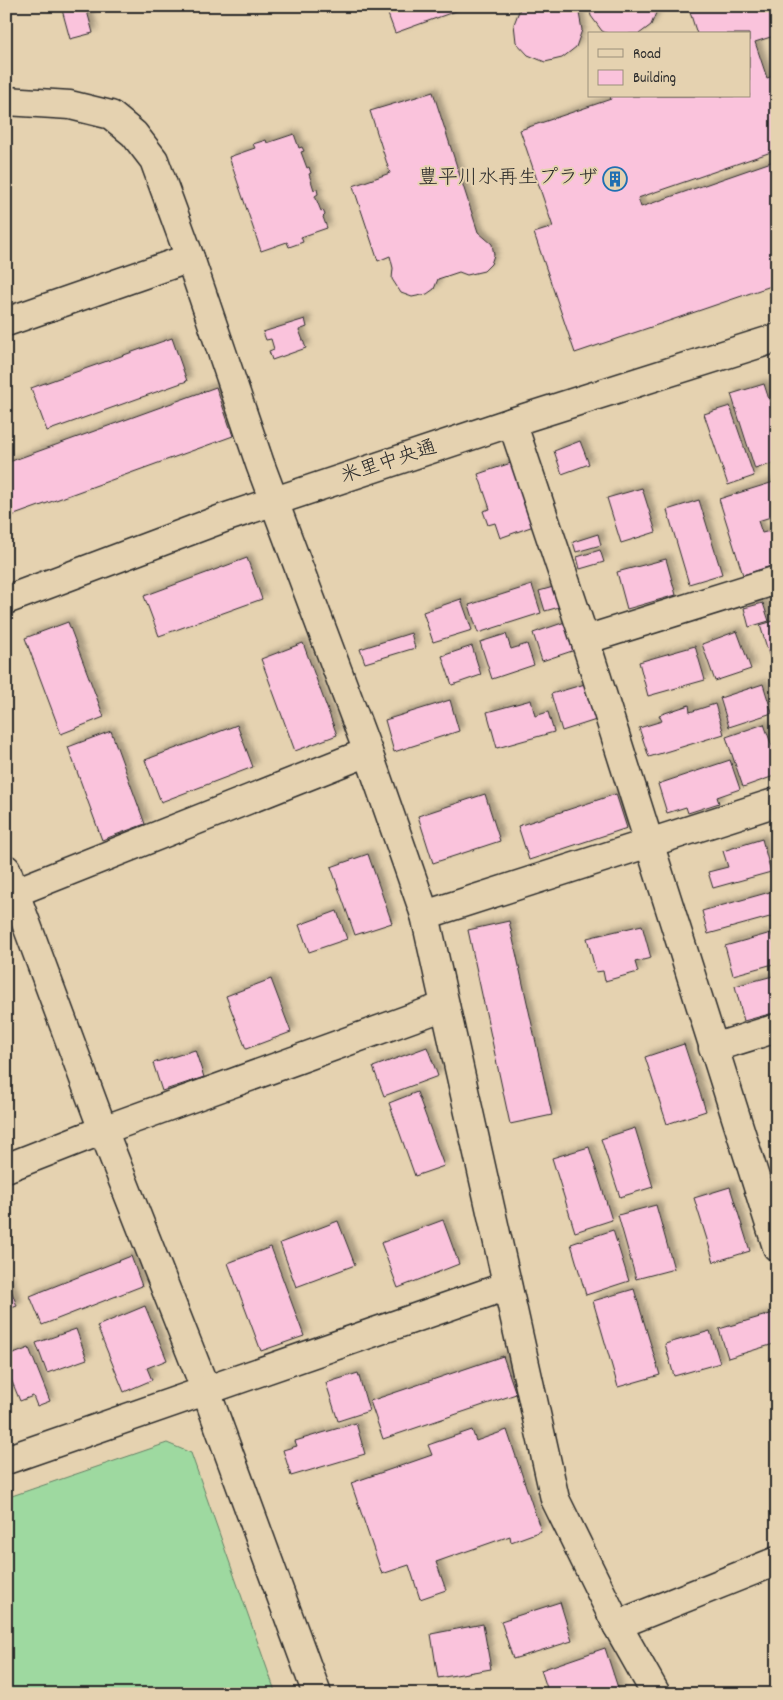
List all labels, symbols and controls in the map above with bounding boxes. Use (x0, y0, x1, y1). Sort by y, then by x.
legend (588, 32, 750, 98)
text: Road (633, 44, 661, 66)
text: Building (633, 68, 676, 90)
place label: 豊平川水再生プラザ (418, 165, 598, 193)
building icon: 豊平川水再生プラザ (602, 166, 628, 192)
street label: 米里中央通 (337, 434, 441, 492)

